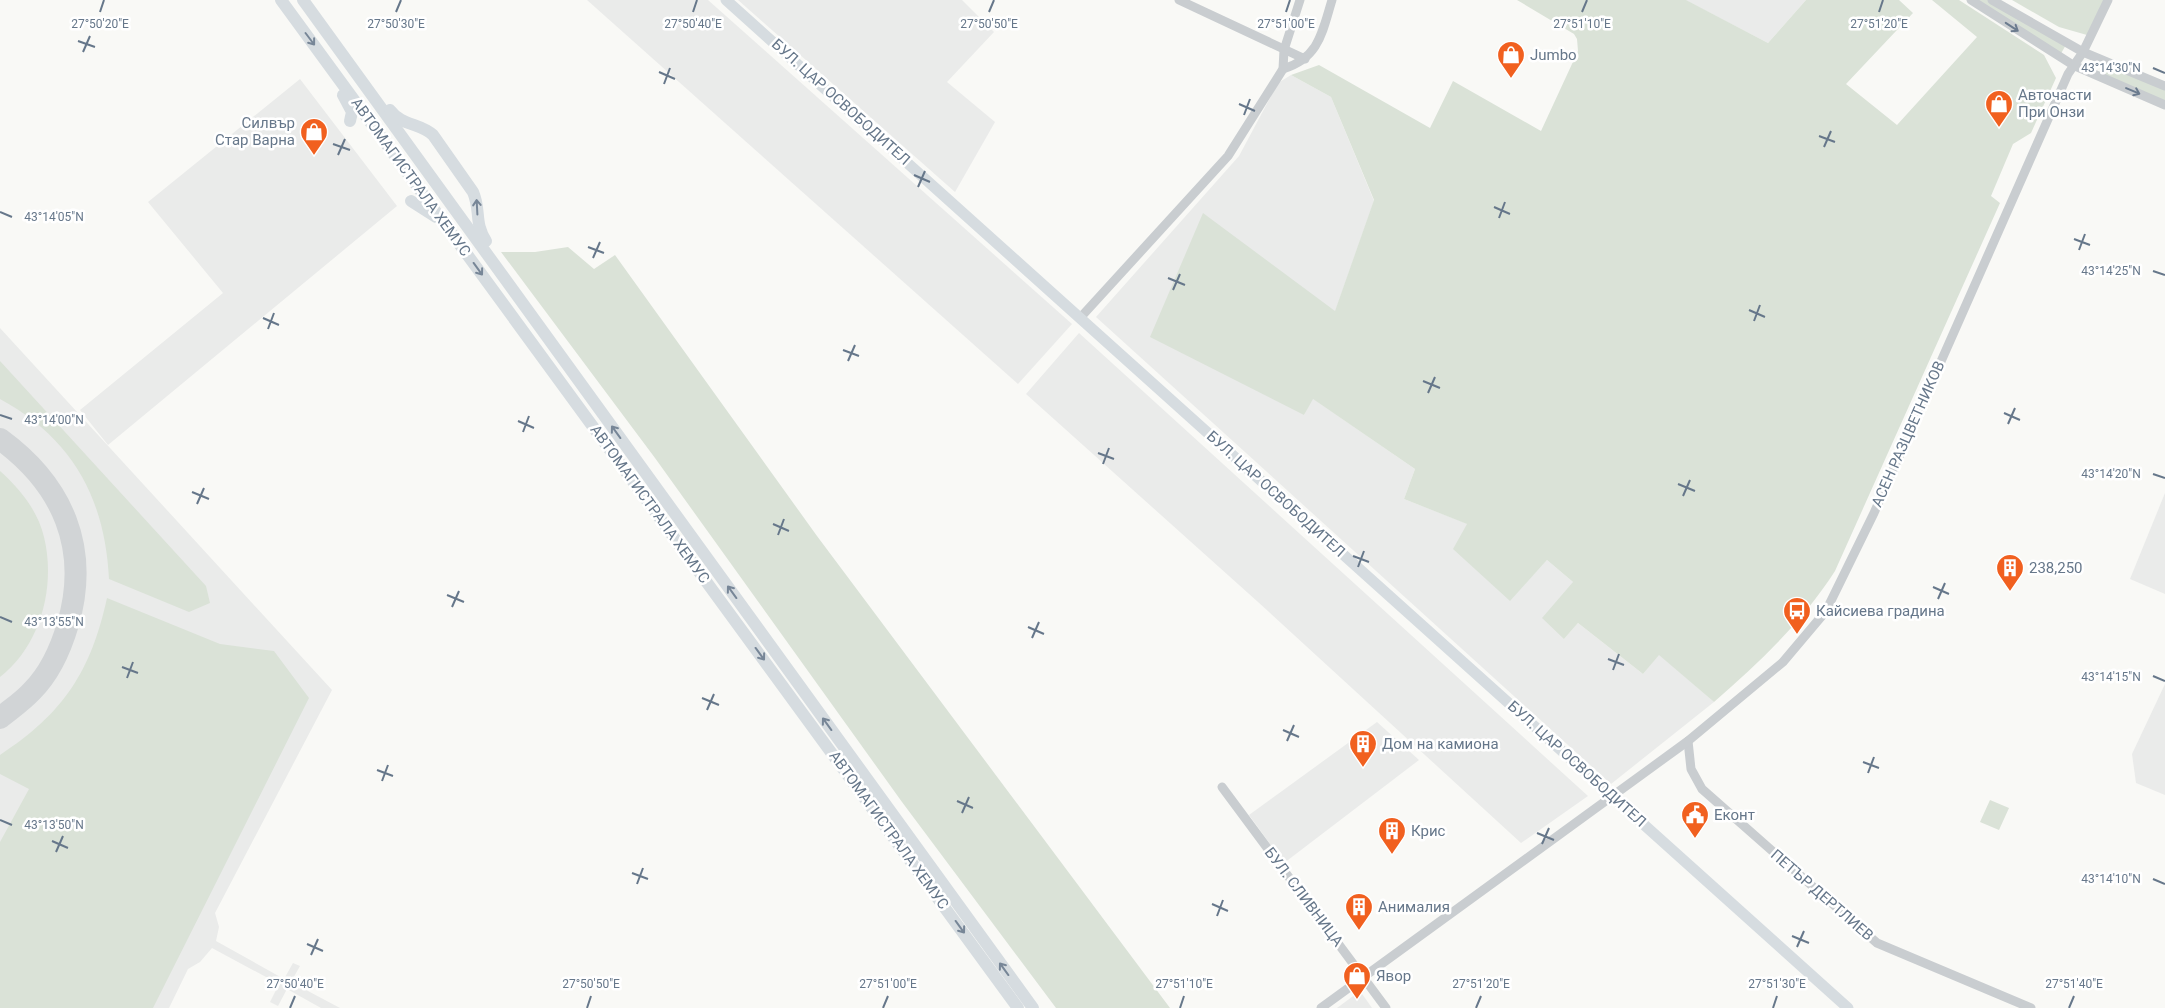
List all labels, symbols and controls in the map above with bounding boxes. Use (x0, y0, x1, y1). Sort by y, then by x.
text: 27°50'20"E (71, 17, 129, 31)
text: 27°50'30"E (367, 17, 425, 31)
text: 27°50'40"E (664, 17, 722, 31)
text: 27°50'50"E (960, 17, 1018, 31)
text: 27°51'00"E (1257, 17, 1315, 31)
text: 27°51'10"E (1553, 17, 1611, 31)
text: 27°51'20"E (1850, 17, 1908, 31)
one-way arrow (2004, 22, 2018, 32)
one-way arrow (305, 32, 315, 46)
street label: БУЛ. ЦАР ОСВОБОДИТЕЛ (768, 35, 914, 169)
shop icon: Jumbo (1496, 40, 1526, 79)
place label: Jumbo (1530, 46, 1577, 64)
text: 43°14'30"N (2081, 61, 2141, 75)
place label: Авточасти При Онзи (2018, 86, 2092, 121)
one-way arrow (2125, 87, 2140, 97)
shop icon: Авточасти При Онзи (1984, 89, 2014, 128)
street label: АВТОМАГИСТРАЛА ХЕМУС (348, 94, 475, 260)
place label: Силвър Стар Варна (215, 114, 295, 149)
shop icon: Силвър Стар Варна (299, 117, 329, 156)
one-way arrow (472, 199, 481, 215)
text: 43°14'05"N (24, 210, 84, 224)
one-way arrow (473, 262, 484, 275)
text: 43°14'25"N (2081, 264, 2141, 278)
street label: АСЕН РАЗЦВЕТНИКОВ (1868, 358, 1948, 510)
text: 43°14'00"N (24, 413, 84, 427)
street label: АВТОМАГИСТРАЛА ХЕМУС (587, 421, 714, 587)
one-way arrow (611, 425, 621, 439)
street label: БУЛ. ЦАР ОСВОБОДИТЕЛ (1203, 427, 1349, 561)
text: 43°14'20"N (2081, 467, 2141, 481)
building icon: 238,250 (1995, 553, 2025, 592)
place label: 238,250 (2029, 559, 2083, 577)
one-way arrow (726, 586, 737, 599)
bus stop icon: Кайсиева градина (1782, 596, 1812, 635)
place label: Кайсиева градина (1816, 602, 1945, 620)
text: 43°13'55"N (24, 615, 84, 629)
one-way arrow (755, 647, 766, 660)
text: 43°14'15"N (2081, 670, 2141, 684)
street label: БУЛ. ЦАР ОСВОБОДИТЕЛ (1504, 697, 1650, 831)
one-way arrow (822, 717, 832, 731)
building icon: Дом на камиона (1348, 729, 1378, 768)
place label: Дом на камиона (1382, 735, 1499, 753)
street label: АВТОМАГИСТРАЛА ХЕМУС (826, 747, 953, 913)
public building icon: Еконт (1680, 800, 1710, 839)
place label: Еконт (1714, 806, 1755, 824)
building icon: Крис (1377, 816, 1407, 855)
text: 43°13'50"N (24, 818, 84, 832)
place label: Крис (1411, 822, 1446, 840)
street label: БУЛ. СЛИВНИЦА (1261, 844, 1347, 950)
street label: ПЕТЪР ДЕРТЛИЕВ (1767, 846, 1877, 944)
text: 43°14'10"N (2081, 872, 2141, 886)
building icon: Анималия (1344, 892, 1374, 931)
place label: Анималия (1378, 898, 1450, 916)
one-way arrow (954, 920, 965, 933)
shop icon: Явор (1342, 961, 1372, 1000)
one-way arrow (999, 963, 1010, 976)
place label: Явор (1376, 967, 1411, 985)
text: 27°50'40"E (266, 977, 324, 991)
text: 27°50'50"E (562, 977, 620, 991)
text: 27°51'00"E (859, 977, 917, 991)
text: 27°51'10"E (1155, 977, 1213, 991)
text: 27°51'20"E (1452, 977, 1510, 991)
text: 27°51'30"E (1748, 977, 1806, 991)
text: 27°51'40"E (2045, 977, 2103, 991)

